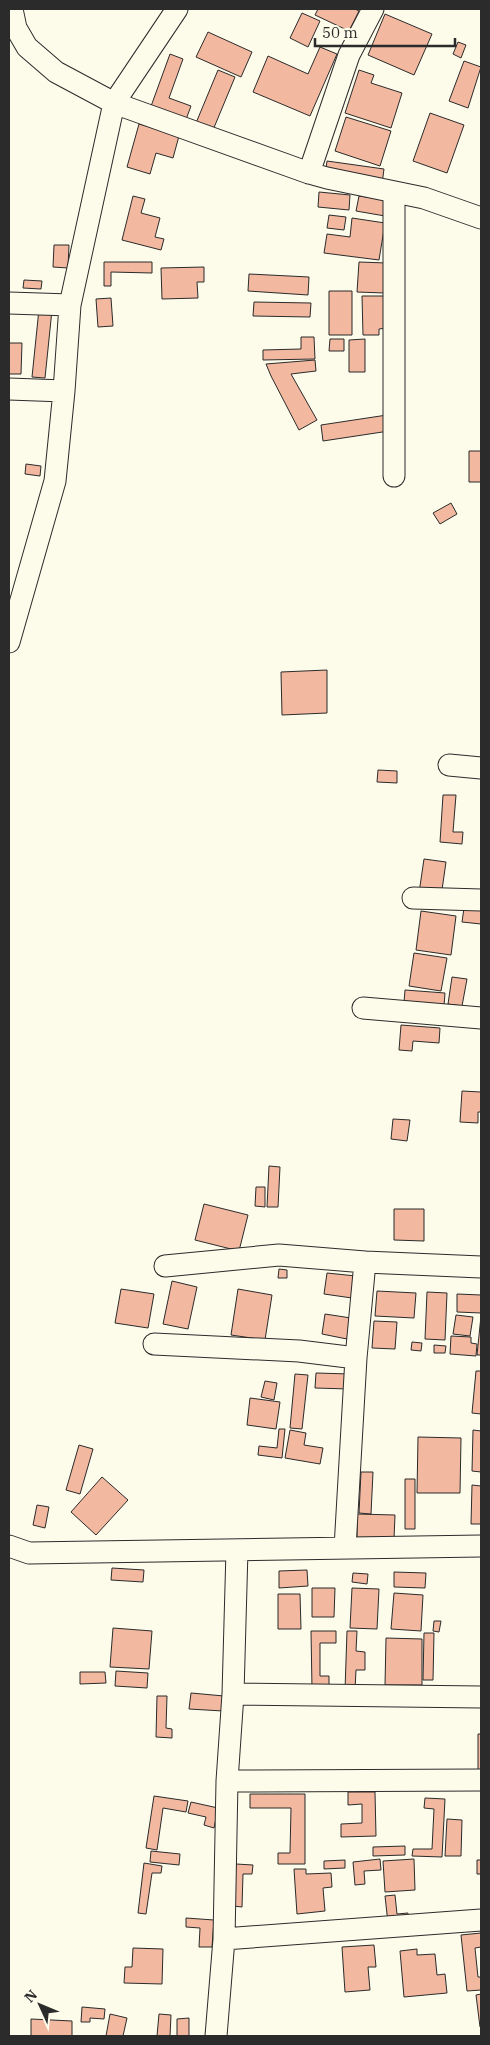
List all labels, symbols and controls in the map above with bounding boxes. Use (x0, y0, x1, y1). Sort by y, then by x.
scale bar (315, 15, 455, 47)
text: 50 m (322, 23, 358, 42)
north arrow (15, 1980, 65, 2030)
text: N (20, 1986, 41, 2006)

